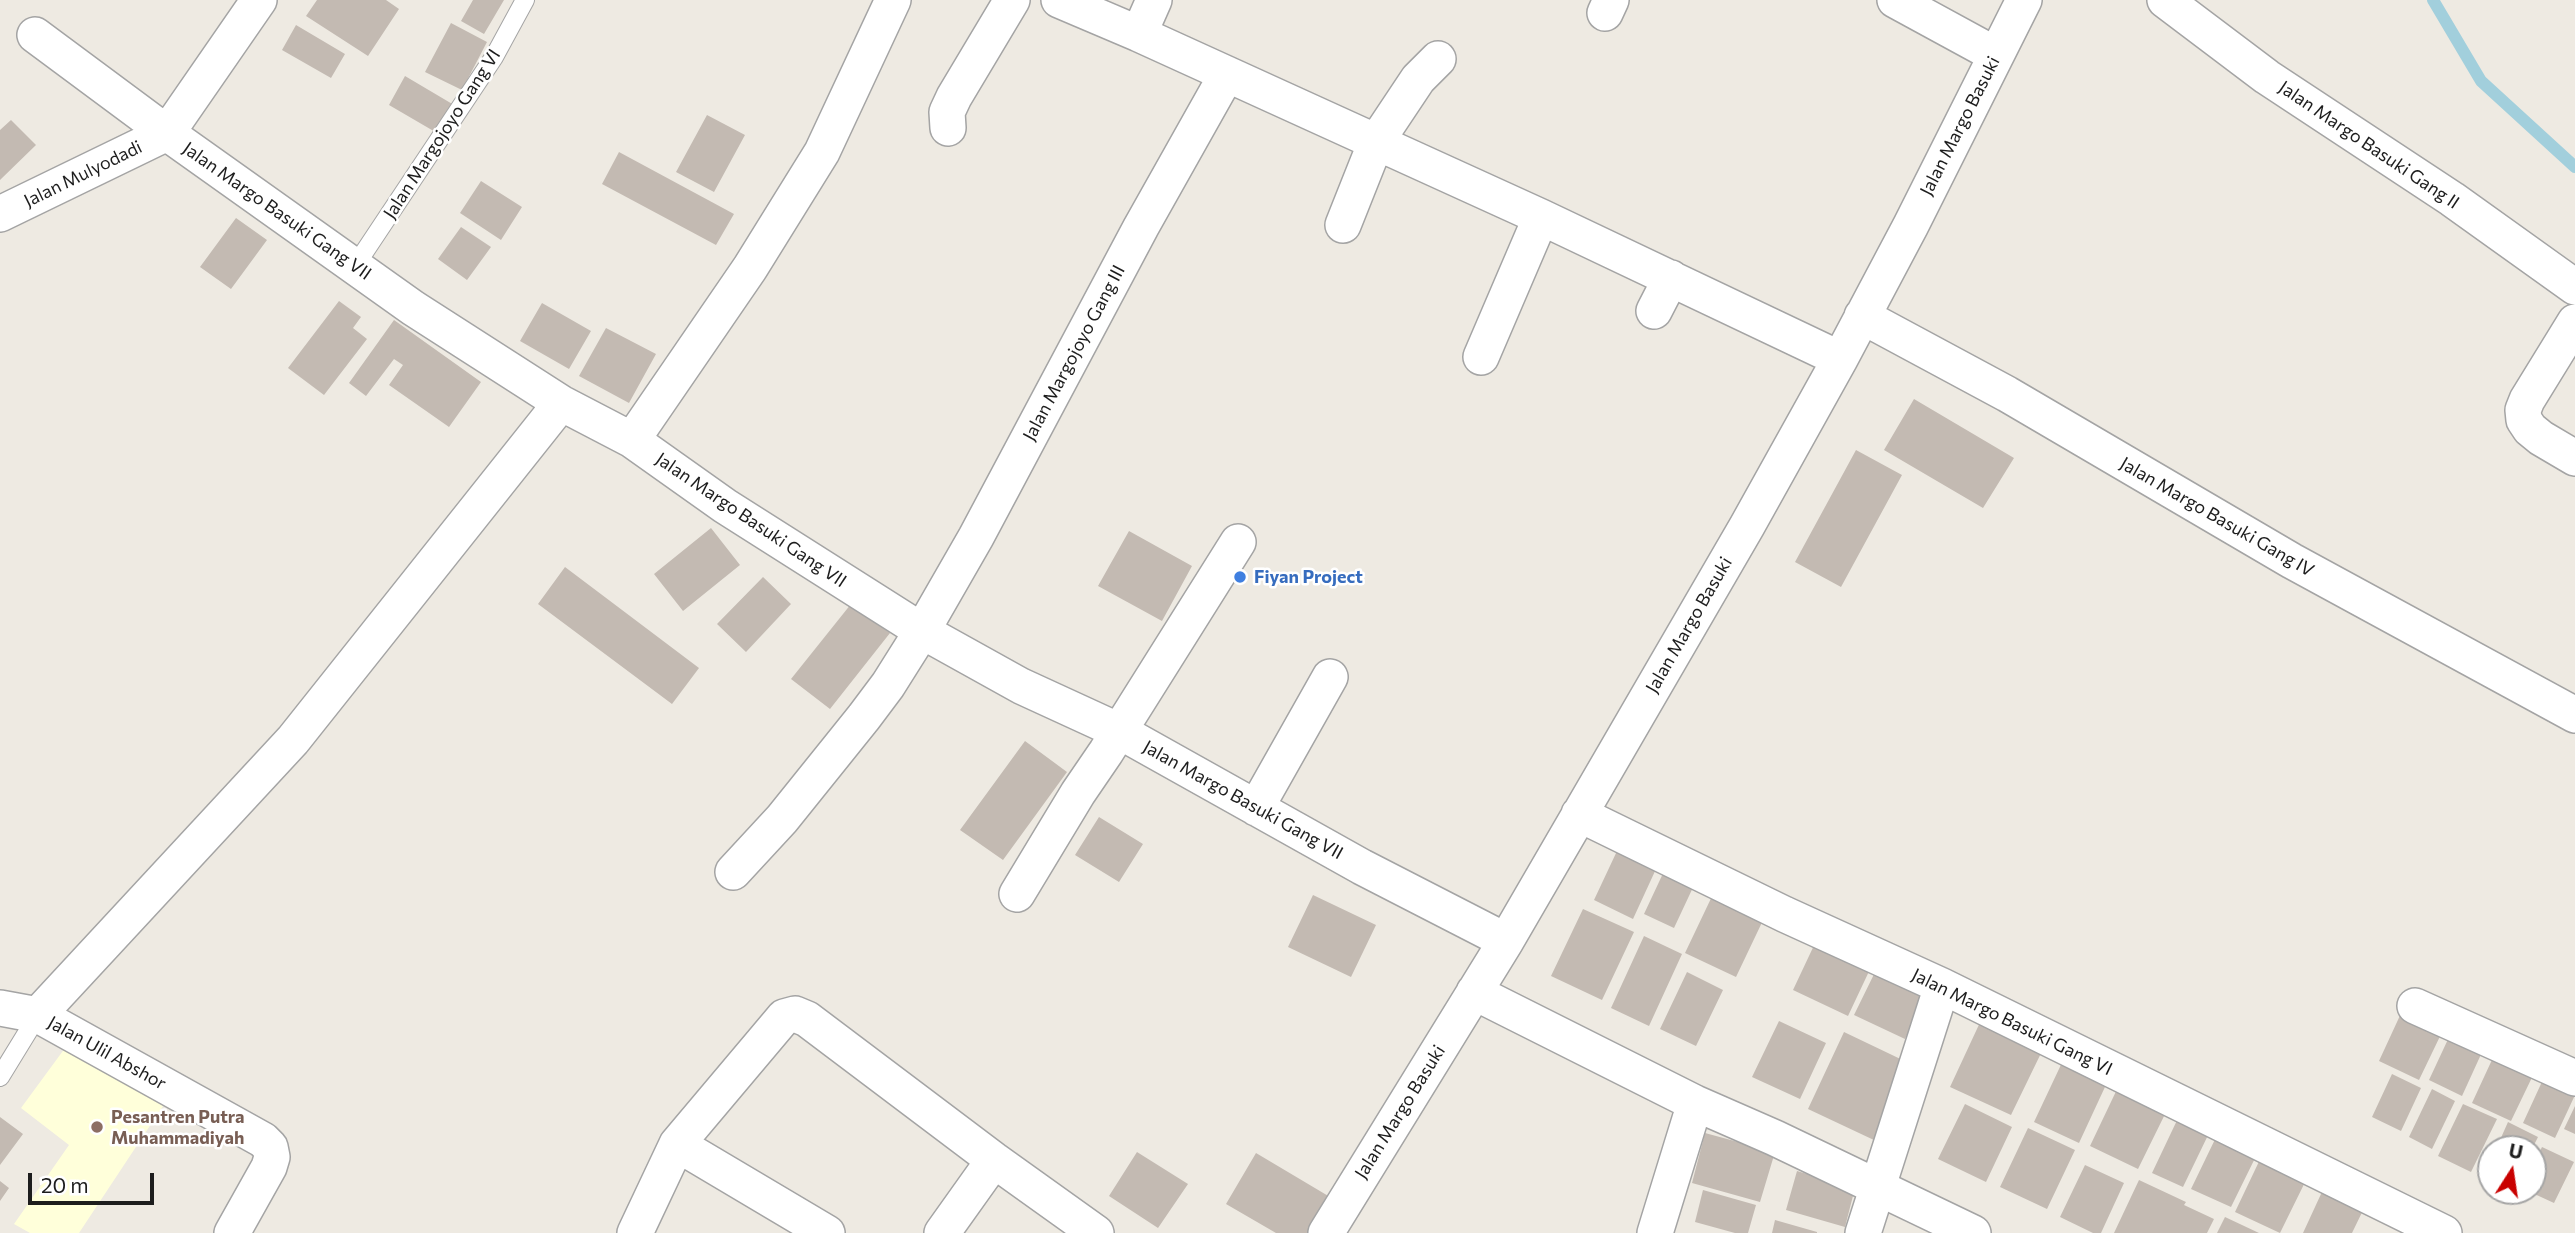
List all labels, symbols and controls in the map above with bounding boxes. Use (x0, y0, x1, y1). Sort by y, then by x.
street label: Jalan Margojoyo Gang VI (379, 45, 505, 223)
street label: Jalan Margo Basuki (1916, 53, 2004, 199)
street label: Jalan Margo Basuki Gang II (2275, 76, 2463, 214)
street label: Jalan Mulyodadi (20, 136, 146, 212)
street label: Jalan Margo Basuki Gang VII (178, 137, 376, 285)
street label: Jalan Margojoyo Gang III (1018, 261, 1130, 445)
street label: Jalan Margo Basuki Gang VII (651, 448, 851, 592)
street label: Jalan Margo Basuki Gang IV (2116, 453, 2318, 581)
street label: Jalan Margo Basuki (1641, 553, 1737, 697)
place label: Fiyan Project (1254, 566, 1363, 588)
marker: Fiyan Project (1232, 569, 1248, 585)
street label: Jalan Margo Basuki Gang VII (1139, 736, 1347, 864)
street label: Jalan Margo Basuki Gang VI (1908, 964, 2116, 1080)
street label: Jalan Ulil Abshor (44, 1012, 170, 1094)
street label: Jalan Margo Basuki (1350, 1041, 1450, 1183)
place label: Pesantren Putra Muhammadiyah (111, 1106, 245, 1148)
marker: Pesantren Putra Muhammadiyah (89, 1119, 105, 1135)
north arrow (2477, 1135, 2547, 1205)
text: U (2507, 1138, 2525, 1164)
scale bar (32, 1160, 158, 1204)
text: 20 m (41, 1172, 89, 1197)

